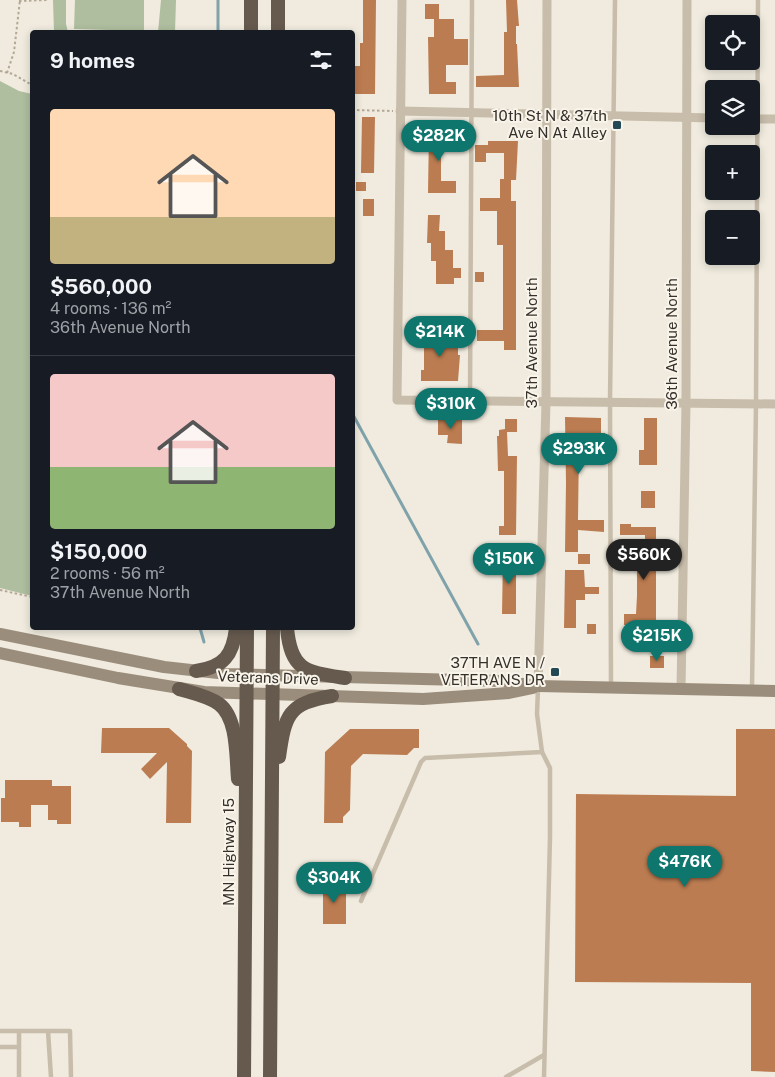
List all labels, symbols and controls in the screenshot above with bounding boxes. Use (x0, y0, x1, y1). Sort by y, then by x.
map controls (705, 15, 760, 265)
button: locate (705, 15, 760, 70)
icon: filters (307, 46, 335, 74)
text: 9 homes (50, 48, 135, 73)
button: layers (705, 80, 760, 135)
place label: 10th St N & 37th Ave N At Alley (492, 107, 607, 141)
marker: 10th St N & 37th Ave N At Alley (611, 119, 623, 131)
pin: $282K (404, 120, 474, 162)
text: $282K (412, 126, 466, 145)
icon: home (148, 141, 238, 231)
button: + (705, 145, 760, 200)
button: − (705, 210, 760, 265)
text: $560,000 (50, 274, 152, 299)
street label: 37th Avenue North (523, 277, 540, 409)
street label: 36th Avenue North (663, 278, 680, 410)
text: 4 rooms · 136 m² (50, 299, 171, 318)
pin: $214K (405, 316, 475, 358)
text: 36th Avenue North (50, 318, 190, 337)
text: $214K (415, 322, 465, 341)
pin: $310K (416, 388, 486, 430)
text: $310K (426, 394, 476, 413)
icon: home (148, 407, 238, 497)
pin: $293K (544, 432, 614, 475)
text: $293K (552, 439, 606, 458)
pin: $560K (609, 538, 679, 581)
text: $150,000 (50, 539, 147, 564)
pin: $150K (474, 542, 544, 585)
text: $560K (617, 545, 671, 564)
text: $150K (484, 549, 534, 568)
text: 2 rooms · 56 m² (50, 564, 165, 583)
text: 37th Avenue North (50, 583, 190, 602)
pin: $215K (622, 620, 692, 662)
text: $215K (632, 626, 682, 645)
place label: 37TH AVE N / VETERANS DR (441, 654, 546, 688)
marker: 37TH AVE N / VETERANS DR (549, 666, 561, 678)
street label: Veterans Drive (217, 667, 319, 688)
street label: MN Highway 15 (220, 798, 237, 906)
pin: $476K (650, 846, 720, 888)
text: $476K (658, 852, 712, 871)
pin: $304K (299, 862, 369, 904)
text: $304K (307, 868, 361, 887)

